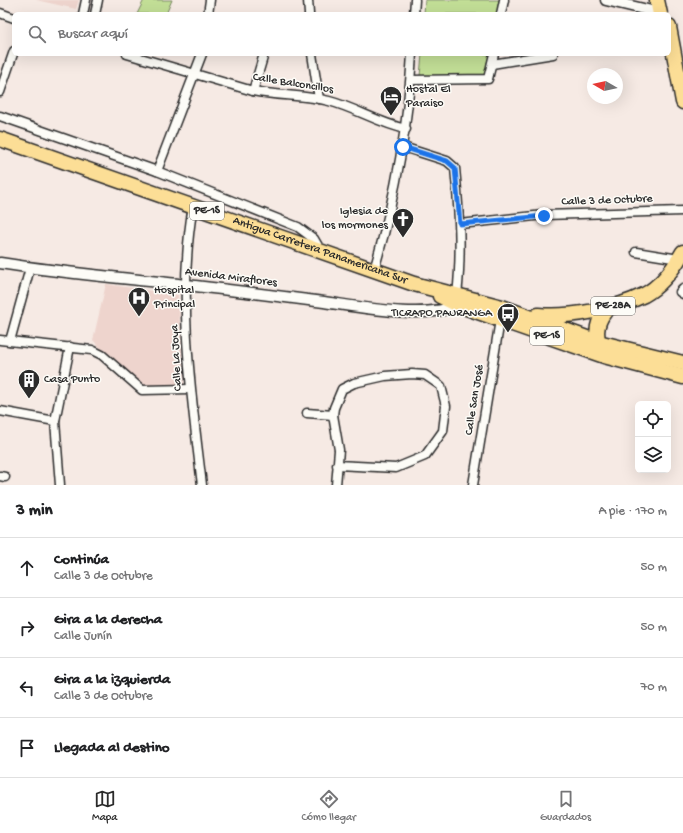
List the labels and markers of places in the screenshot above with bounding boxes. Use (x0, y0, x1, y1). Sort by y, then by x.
place label: Hostal El Paraiso (405, 83, 451, 111)
hotel icon: Hostal El Paraiso (378, 84, 404, 117)
place label: Iglesia de los mormones (322, 205, 389, 233)
church icon: Iglesia de los mormones (390, 206, 416, 239)
place label: Hospital Principal (153, 284, 195, 312)
hospital icon: Hospital Principal (126, 285, 152, 318)
bus stop icon: TICRAPO PAURANGA (495, 301, 521, 334)
place label: TICRAPO PAURANGA (390, 307, 493, 321)
building icon: Casa Punto (16, 367, 42, 400)
place label: Casa Punto (44, 373, 100, 387)

